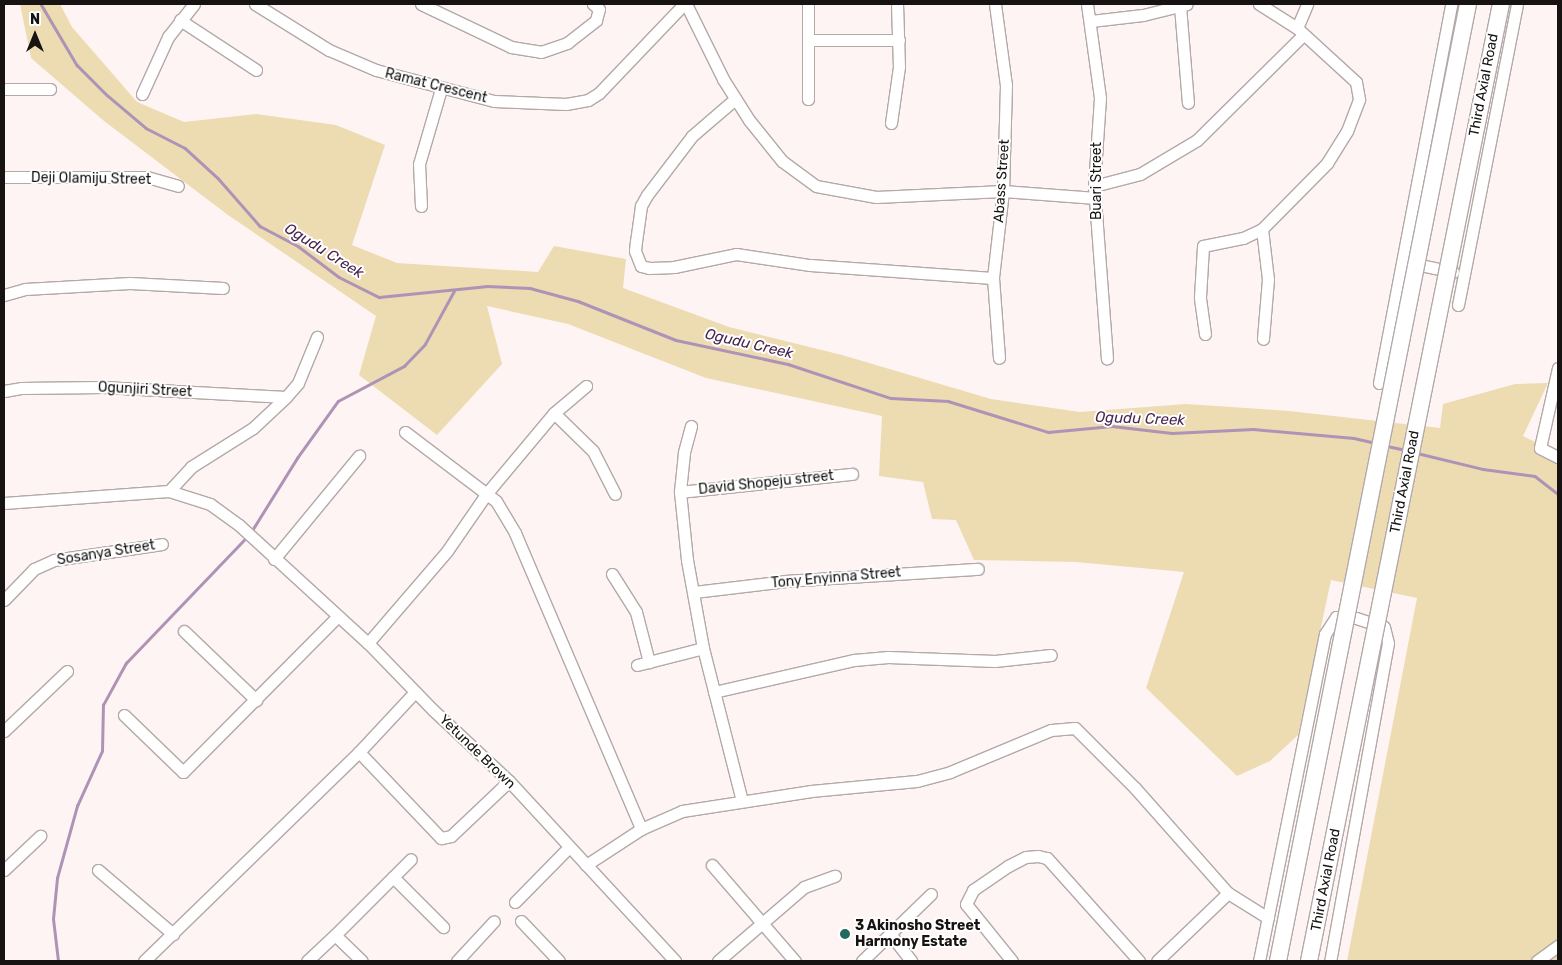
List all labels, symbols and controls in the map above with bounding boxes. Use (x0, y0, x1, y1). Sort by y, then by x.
north arrow (10, 10, 60, 60)
text: N (30, 11, 40, 28)
street label: Third Axial Road (1466, 32, 1502, 138)
street label: Ramat Crescent (383, 65, 489, 107)
street label: Abass Street (991, 139, 1013, 223)
street label: Buari Street (1089, 142, 1105, 220)
street label: Deji Olamiju Street (31, 170, 151, 188)
water label: Ogudu Creek (281, 220, 367, 282)
water label: Ogudu Creek (703, 325, 795, 363)
street label: Ogunjiri Street (97, 379, 193, 401)
water label: Ogudu Creek (1095, 408, 1185, 430)
street label: Third Axial Road (1387, 429, 1423, 535)
street label: David Shopeju street (698, 468, 834, 498)
street label: Sosanya Street (56, 537, 156, 569)
street label: Tony Enyinna Street (770, 564, 902, 592)
street label: Yetunde Brown (435, 711, 519, 793)
street label: Third Axial Road (1308, 827, 1344, 933)
place label: 3 Akinosho Street Harmony Estate (855, 918, 981, 950)
marker: 3 Akinosho Street Harmony Estate (839, 928, 851, 940)

